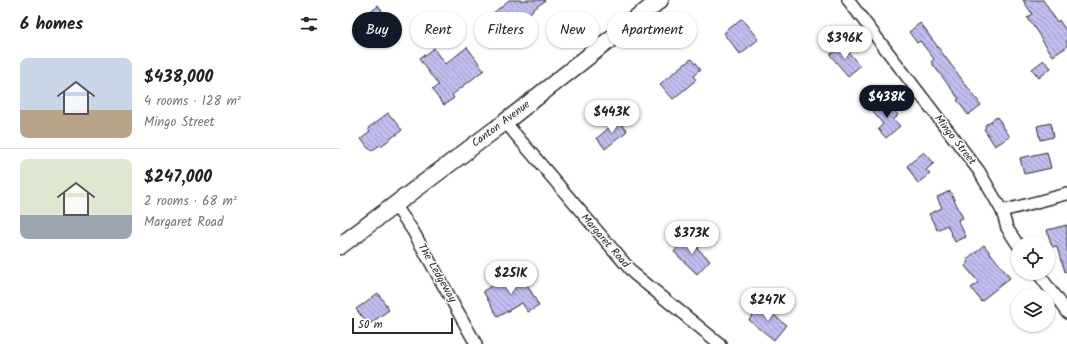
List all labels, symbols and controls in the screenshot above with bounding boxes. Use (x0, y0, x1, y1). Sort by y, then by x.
text: 6 homes (20, 11, 83, 38)
chip: Buy (352, 12, 402, 48)
chip: Rent (410, 12, 466, 48)
chip: Filters (474, 12, 538, 48)
chip: New (546, 12, 599, 48)
chip: Apartment (607, 12, 697, 48)
icon: filters (298, 13, 320, 35)
pin: $396K (817, 26, 873, 60)
text: $396K (827, 28, 863, 49)
text: $438,000 (144, 64, 213, 91)
icon: home (52, 74, 100, 122)
pin: $438K (859, 85, 915, 119)
text: $438K (868, 87, 906, 108)
text: 4 rooms · 128 m² (144, 91, 241, 112)
street label: Canton Avenue (468, 96, 534, 152)
pin: $443K (584, 100, 640, 134)
text: $443K (594, 102, 630, 123)
street label: Mingo Street (930, 111, 981, 170)
text: Mingo Street (144, 112, 215, 133)
text: $247,000 (144, 164, 212, 191)
icon: home (52, 175, 100, 223)
text: 2 rooms · 68 m² (144, 191, 237, 212)
street label: Margaret Road (576, 210, 634, 273)
text: Margaret Road (144, 212, 223, 233)
pin: $373K (664, 221, 720, 255)
text: $373K (674, 223, 710, 244)
map controls (1011, 236, 1055, 332)
button: locate (1011, 236, 1055, 280)
street label: The Ledgeway (413, 240, 462, 307)
pin: $251K (483, 261, 539, 295)
text: $251K (494, 263, 528, 284)
pin: $247K (740, 288, 796, 322)
button: layers (1011, 288, 1055, 332)
text: $247K (750, 290, 786, 311)
scale bar (352, 316, 453, 335)
text: 50 m (358, 316, 383, 334)

